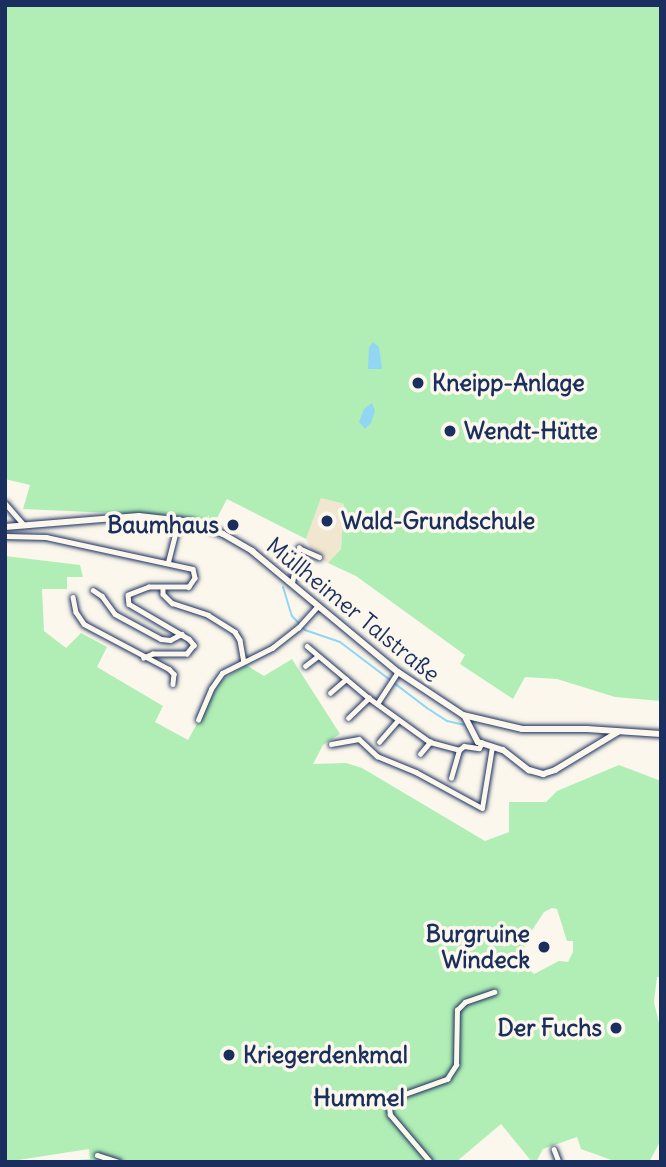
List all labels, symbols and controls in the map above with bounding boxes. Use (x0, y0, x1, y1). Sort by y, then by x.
place label: Kneipp-Anlage (432, 369, 585, 397)
marker: Kneipp-Anlage (410, 375, 426, 391)
place label: Wendt-Hütte (464, 417, 598, 445)
marker: Wendt-Hütte (442, 423, 458, 439)
place label: Wald-Grundschule (341, 507, 535, 535)
place label: Baumhaus (107, 511, 219, 539)
marker: Wald-Grundschule (319, 513, 335, 529)
marker: Baumhaus (225, 517, 241, 533)
street label: Müllheimer Talstraße (261, 532, 445, 688)
place label: Burgruine Windeck (426, 920, 530, 974)
marker: Burgruine Windeck (536, 939, 552, 955)
place label: Der Fuchs (498, 1014, 602, 1042)
marker: Der Fuchs (608, 1020, 624, 1036)
place label: Kriegerdenkmal (243, 1041, 408, 1069)
marker: Kriegerdenkmal (221, 1047, 237, 1063)
district label: Hummel (313, 1084, 405, 1112)

